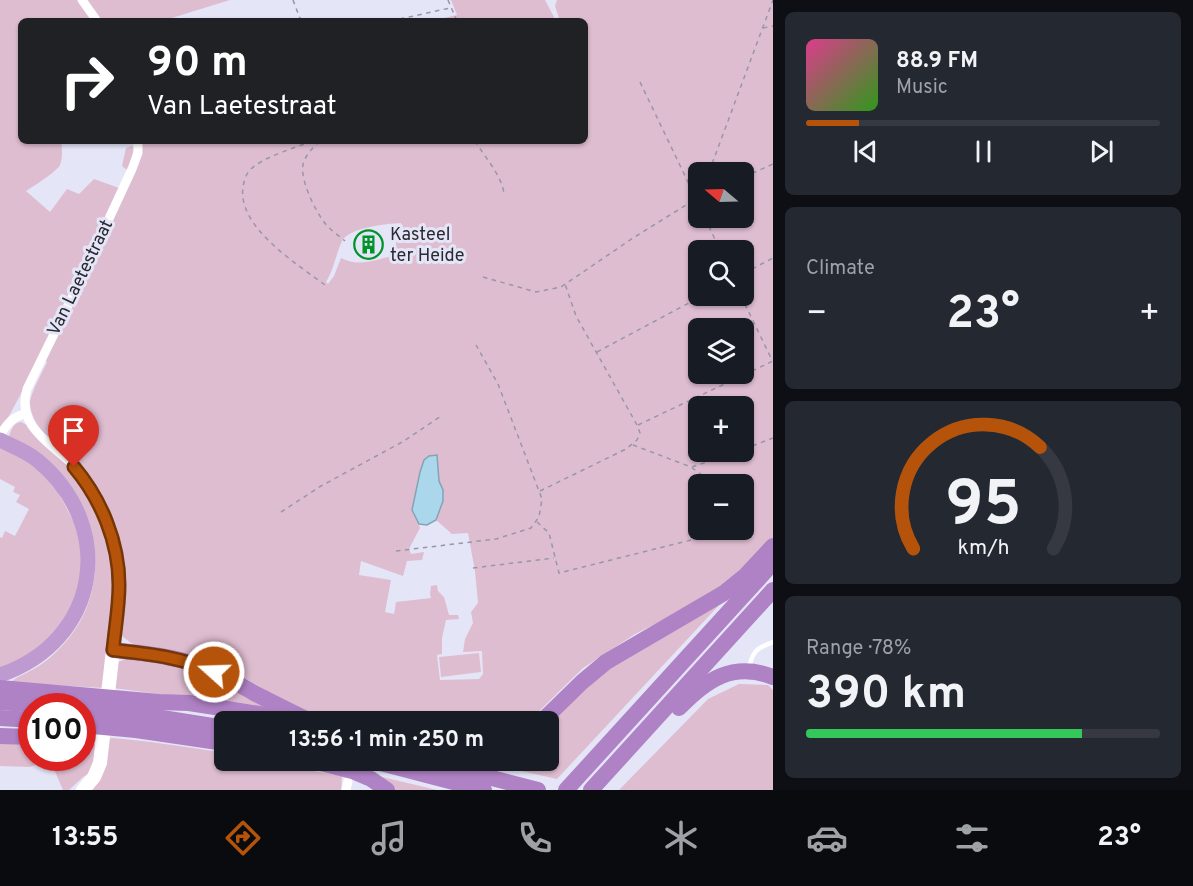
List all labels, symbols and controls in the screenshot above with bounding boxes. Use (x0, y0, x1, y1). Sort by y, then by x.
text: 90 m (147, 38, 248, 91)
icon: right (48, 42, 126, 120)
text: 88.9 FM (896, 48, 978, 75)
text: Music (896, 75, 948, 101)
text: Van Laetestraat (147, 90, 337, 124)
icon: previous (849, 135, 882, 168)
icon: pause (967, 135, 1000, 168)
icon: next (1085, 135, 1118, 168)
north arrow (688, 162, 754, 228)
map controls (688, 162, 754, 540)
street label: Van Laetestraat (43, 216, 119, 340)
place label: Kasteel ter Heide (390, 224, 464, 268)
building icon: Kasteel ter Heide (353, 229, 385, 261)
button: search (688, 240, 754, 306)
text: Climate (806, 256, 875, 282)
text: 23° (946, 287, 1020, 344)
text: − (806, 294, 827, 336)
text: + (1139, 294, 1160, 336)
button: layers (688, 318, 754, 384)
button: + (688, 396, 754, 462)
pin (48, 405, 99, 467)
icon: arrive (57, 414, 90, 447)
text: 95 (945, 468, 1021, 547)
button: − (688, 474, 754, 540)
text: km/h (957, 536, 1009, 563)
text: Range · 78% (806, 636, 911, 662)
position arrow (182, 640, 246, 704)
text: 390 km (806, 667, 966, 724)
speed limit sign: 100 (18, 693, 96, 771)
text: 13:56 · 1 min · 250 m (289, 727, 484, 754)
icon: directions (222, 817, 264, 859)
icon: music (368, 817, 410, 859)
icon: phone (514, 817, 556, 859)
icon: climate (660, 817, 702, 859)
icon: car (806, 817, 848, 859)
icon: filters (951, 817, 993, 859)
text: 13:55 (52, 821, 118, 855)
text: 23° (1097, 821, 1141, 855)

